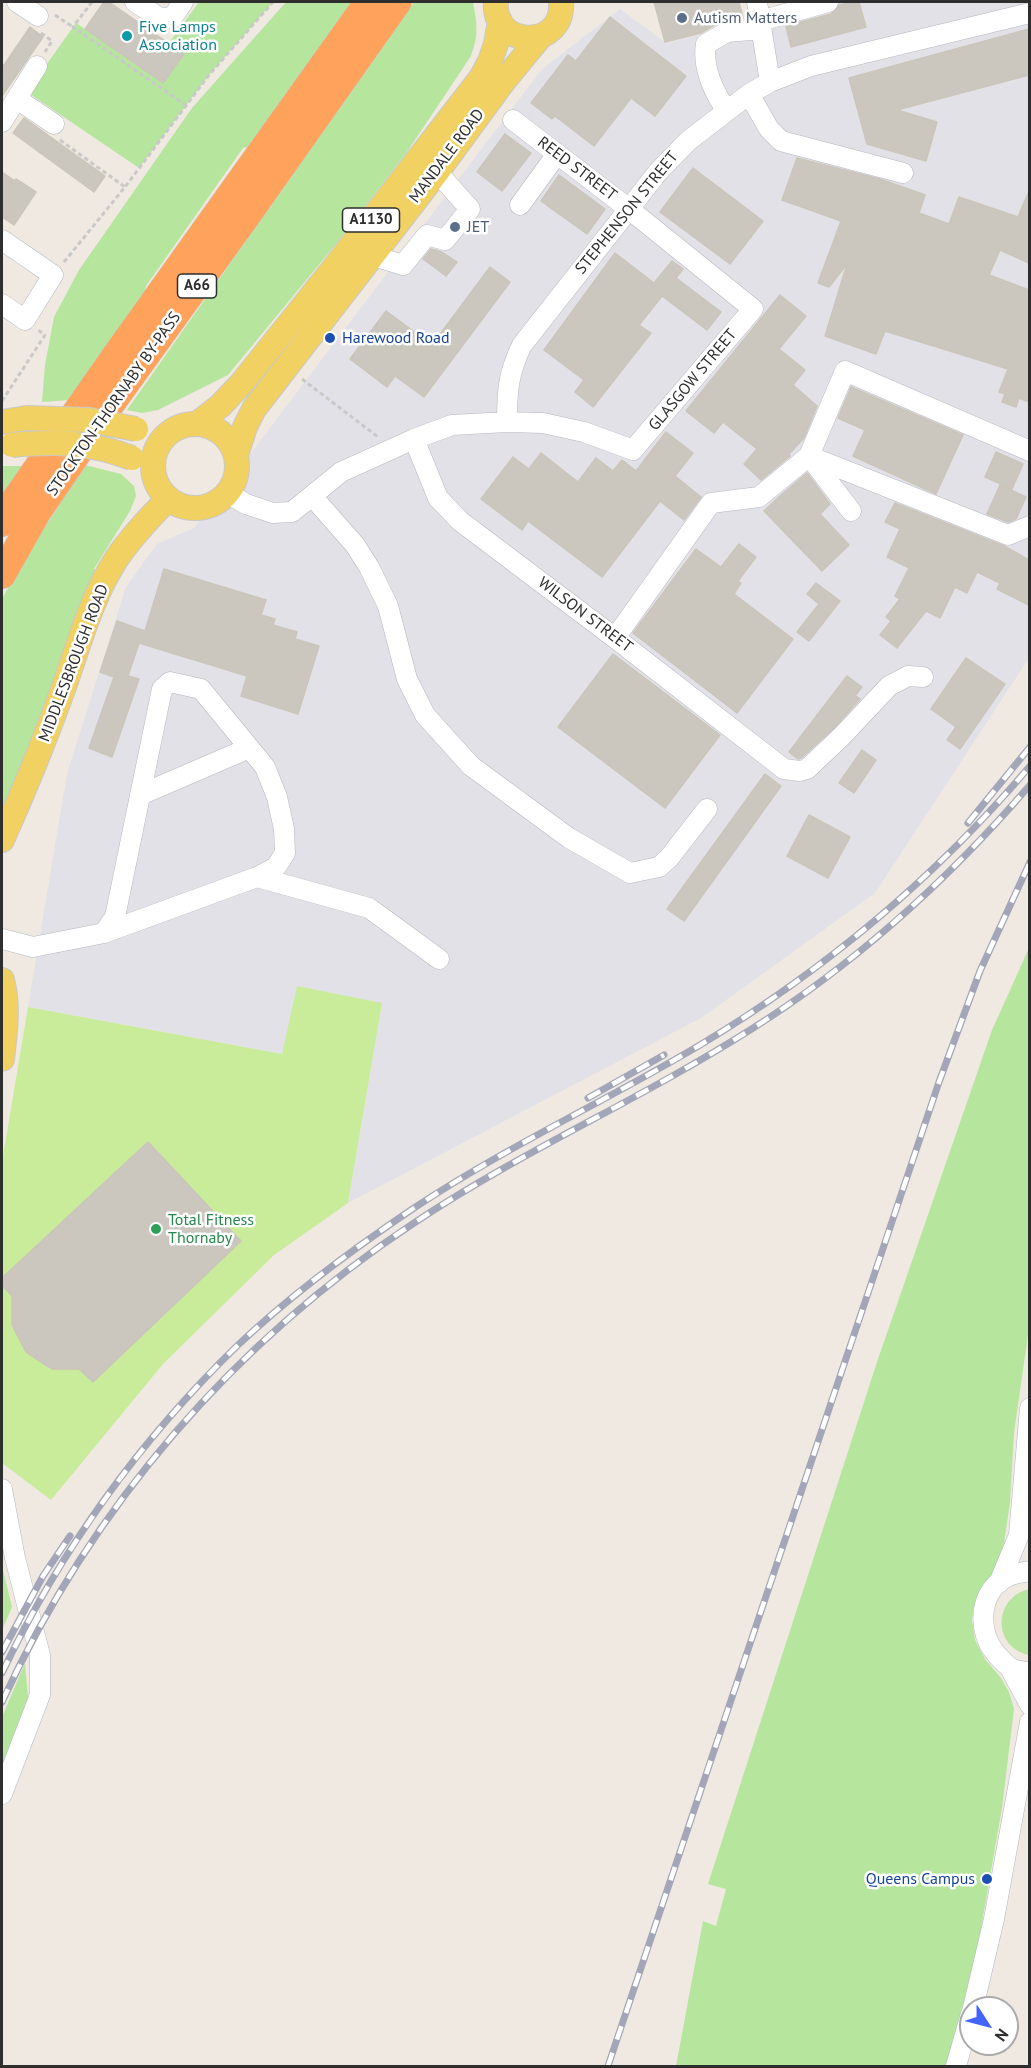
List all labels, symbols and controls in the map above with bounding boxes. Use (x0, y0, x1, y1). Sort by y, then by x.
place label: Autism Matters (694, 8, 797, 28)
marker: Autism Matters (675, 11, 689, 25)
place label: Five Lamps Association (139, 17, 217, 55)
marker: Five Lamps Association (120, 29, 134, 43)
street label: MANDALE ROAD (405, 105, 489, 207)
street label: REED STREET (534, 133, 620, 205)
street label: STEPHENSON STREET (572, 148, 682, 278)
road number: A1130 (342, 208, 400, 232)
place label: JET (467, 217, 489, 237)
marker: JET (448, 220, 462, 234)
road number: A66 (178, 274, 216, 298)
street label: STOCKTON-THORNABY BY-PASS (43, 308, 185, 500)
street label: GLASGOW STREET (645, 325, 741, 435)
place label: Harewood Road (342, 328, 450, 348)
marker: Harewood Road (323, 331, 337, 345)
street label: WILSON STREET (534, 573, 636, 657)
street label: MIDDLESBROUGH ROAD (35, 582, 113, 744)
place label: Total Fitness Thornaby (168, 1210, 254, 1248)
marker: Total Fitness Thornaby (149, 1222, 163, 1236)
place label: Queens Campus (866, 1869, 975, 1889)
marker: Queens Campus (980, 1872, 994, 1886)
north arrow (959, 1996, 1019, 2056)
text: N (991, 2025, 1013, 2046)

